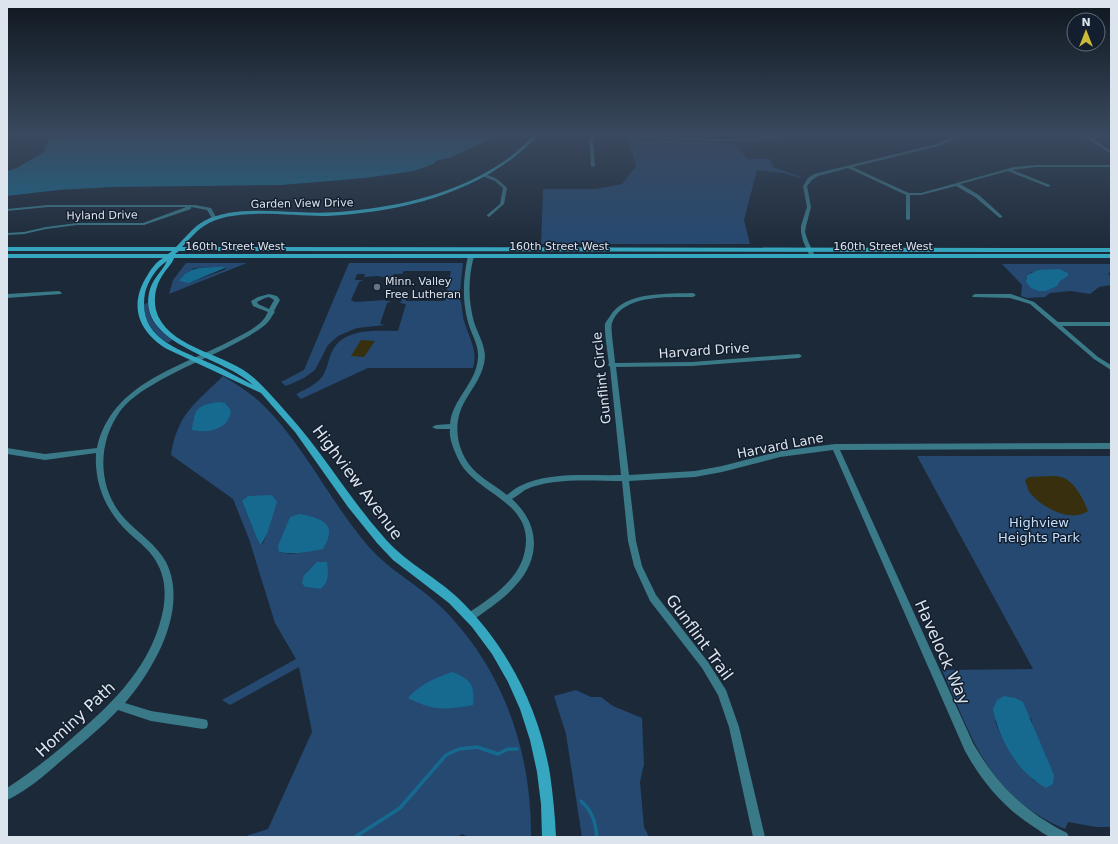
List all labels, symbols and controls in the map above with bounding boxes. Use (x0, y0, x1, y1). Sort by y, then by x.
north arrow (1066, 12, 1106, 52)
text: N (1081, 16, 1091, 29)
street label: Garden View Drive (251, 196, 354, 211)
street label: Hyland Drive (66, 208, 138, 223)
street label: 160th Street West (185, 240, 286, 253)
street label: 160th Street West (509, 240, 610, 253)
street label: 160th Street West (833, 240, 934, 253)
place label: Minn. Valley Free Lutheran (385, 275, 461, 301)
marker: Minn. Valley Free Lutheran (372, 282, 382, 292)
street label: Gunflint Circle (589, 331, 614, 425)
street label: Harvard Drive (658, 340, 750, 361)
street label: Highview Avenue (308, 421, 407, 543)
street label: Harvard Lane (736, 430, 825, 461)
park label: Highview Heights Park (998, 515, 1080, 545)
street label: Gunflint Trail (662, 591, 737, 684)
street label: Havelock Way (911, 597, 974, 708)
street label: Hominy Path (32, 678, 119, 761)

